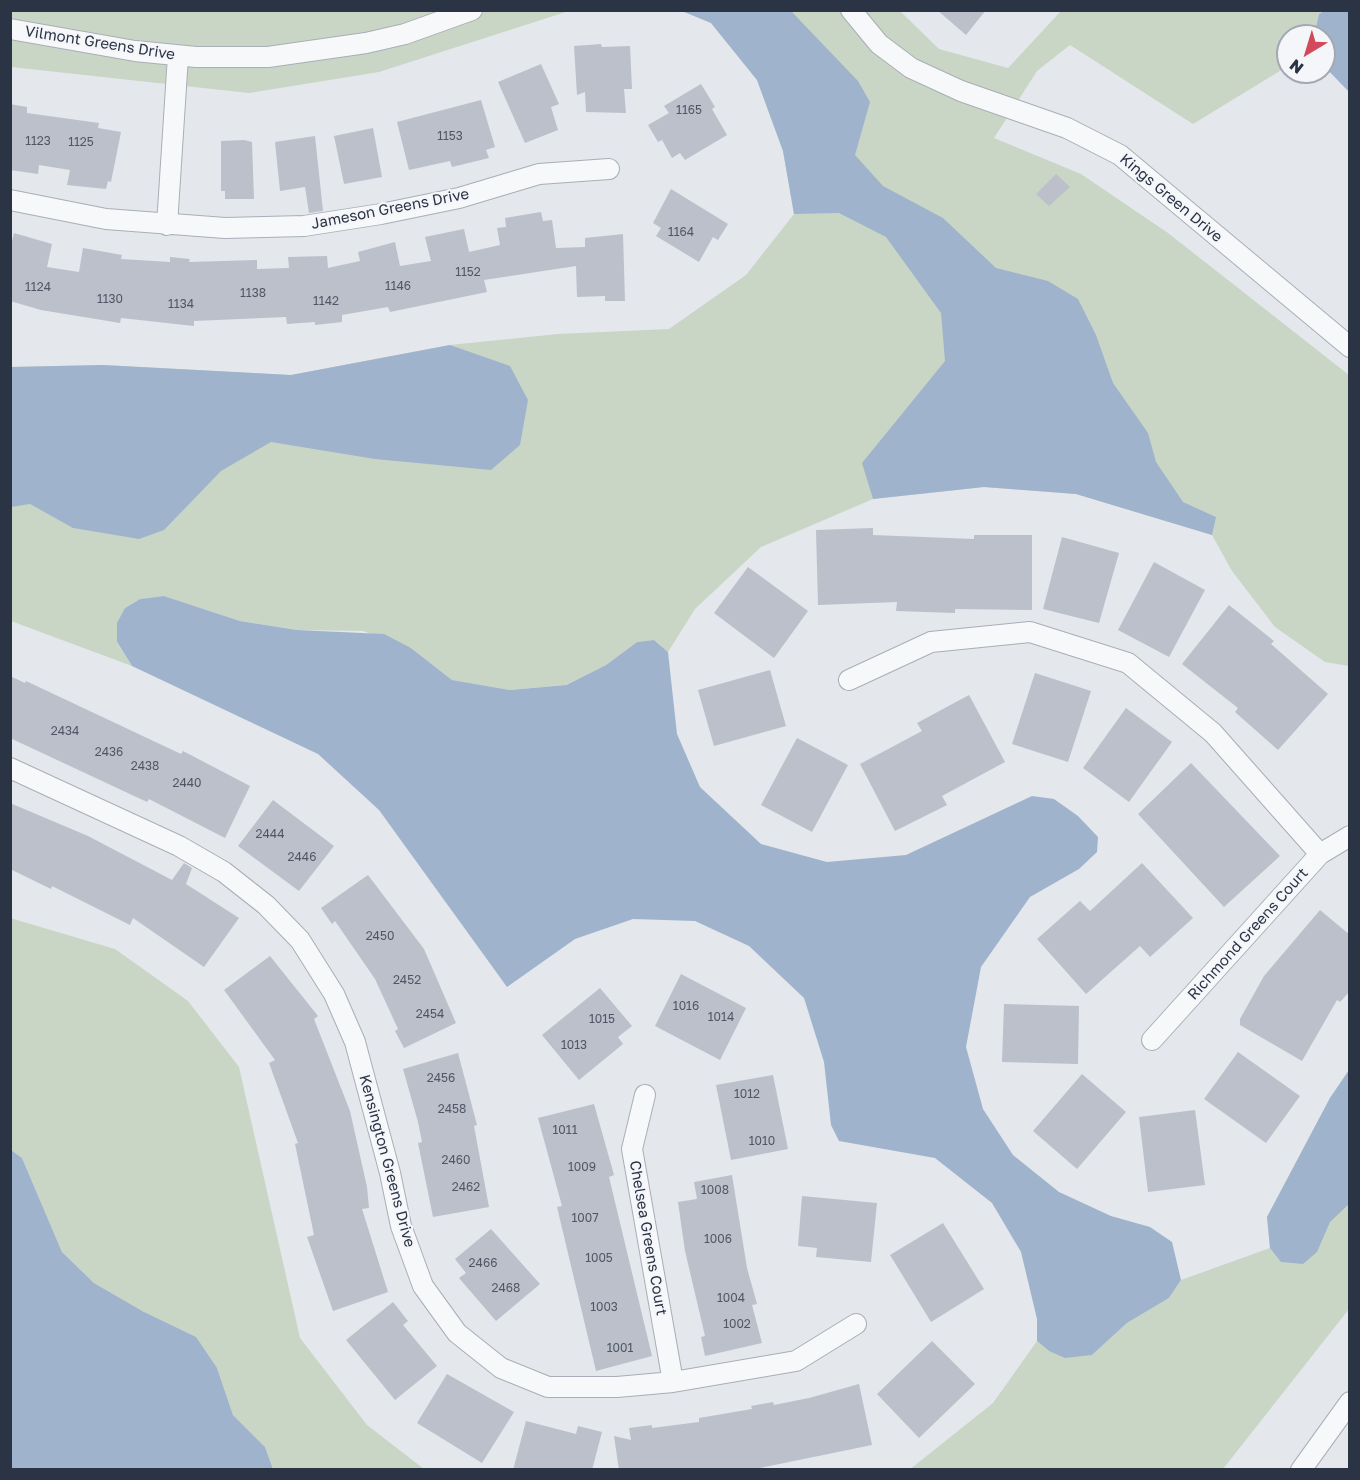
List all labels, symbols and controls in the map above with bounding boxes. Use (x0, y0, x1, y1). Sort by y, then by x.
street label: Vilmont Greens Drive (24, 22, 176, 64)
north arrow (1276, 24, 1336, 84)
text: N (1285, 55, 1307, 78)
house number: 1165 (676, 103, 702, 117)
house number: 1153 (437, 129, 463, 143)
house number: 1123 (25, 134, 51, 148)
house number: 1125 (68, 135, 94, 149)
street label: Kings Green Drive (1116, 150, 1226, 246)
street label: Jameson Greens Drive (310, 185, 470, 233)
house number: 1164 (668, 225, 694, 239)
house number: 1152 (455, 265, 481, 279)
house number: 1146 (385, 279, 411, 293)
house number: 1124 (25, 280, 51, 294)
house number: 1138 (240, 286, 266, 300)
house number: 1130 (97, 292, 123, 306)
house number: 1142 (313, 294, 339, 308)
house number: 1134 (168, 297, 194, 311)
house number: 2434 (51, 724, 79, 738)
house number: 2436 (95, 745, 123, 759)
house number: 2438 (131, 759, 159, 773)
house number: 2440 (172, 776, 202, 790)
house number: 2444 (256, 827, 284, 841)
house number: 2446 (288, 850, 316, 864)
street label: Richmond Greens Court (1184, 864, 1312, 1004)
house number: 2450 (366, 929, 394, 943)
house number: 2452 (393, 973, 421, 987)
house number: 1016 (673, 999, 699, 1013)
house number: 2454 (416, 1007, 444, 1021)
house number: 1014 (708, 1010, 734, 1024)
house number: 1015 (589, 1012, 615, 1026)
house number: 1013 (561, 1038, 587, 1052)
house number: 2456 (427, 1071, 455, 1085)
street label: Kensington Greens Drive (355, 1073, 419, 1249)
house number: 1012 (734, 1087, 760, 1101)
house number: 2458 (438, 1102, 466, 1116)
house number: 1011 (553, 1123, 577, 1137)
house number: 1010 (749, 1134, 775, 1148)
house number: 2460 (442, 1153, 470, 1167)
street label: Chelsea Greens Court (626, 1159, 670, 1317)
house number: 1009 (568, 1160, 596, 1174)
house number: 2462 (452, 1180, 480, 1194)
house number: 1008 (701, 1183, 729, 1197)
house number: 1007 (571, 1211, 599, 1225)
house number: 1006 (704, 1232, 732, 1246)
house number: 1005 (585, 1251, 613, 1265)
house number: 2466 (469, 1256, 497, 1270)
house number: 2468 (492, 1281, 520, 1295)
house number: 1004 (717, 1291, 745, 1305)
house number: 1003 (590, 1300, 618, 1314)
house number: 1002 (723, 1317, 751, 1331)
house number: 1001 (607, 1341, 633, 1355)

